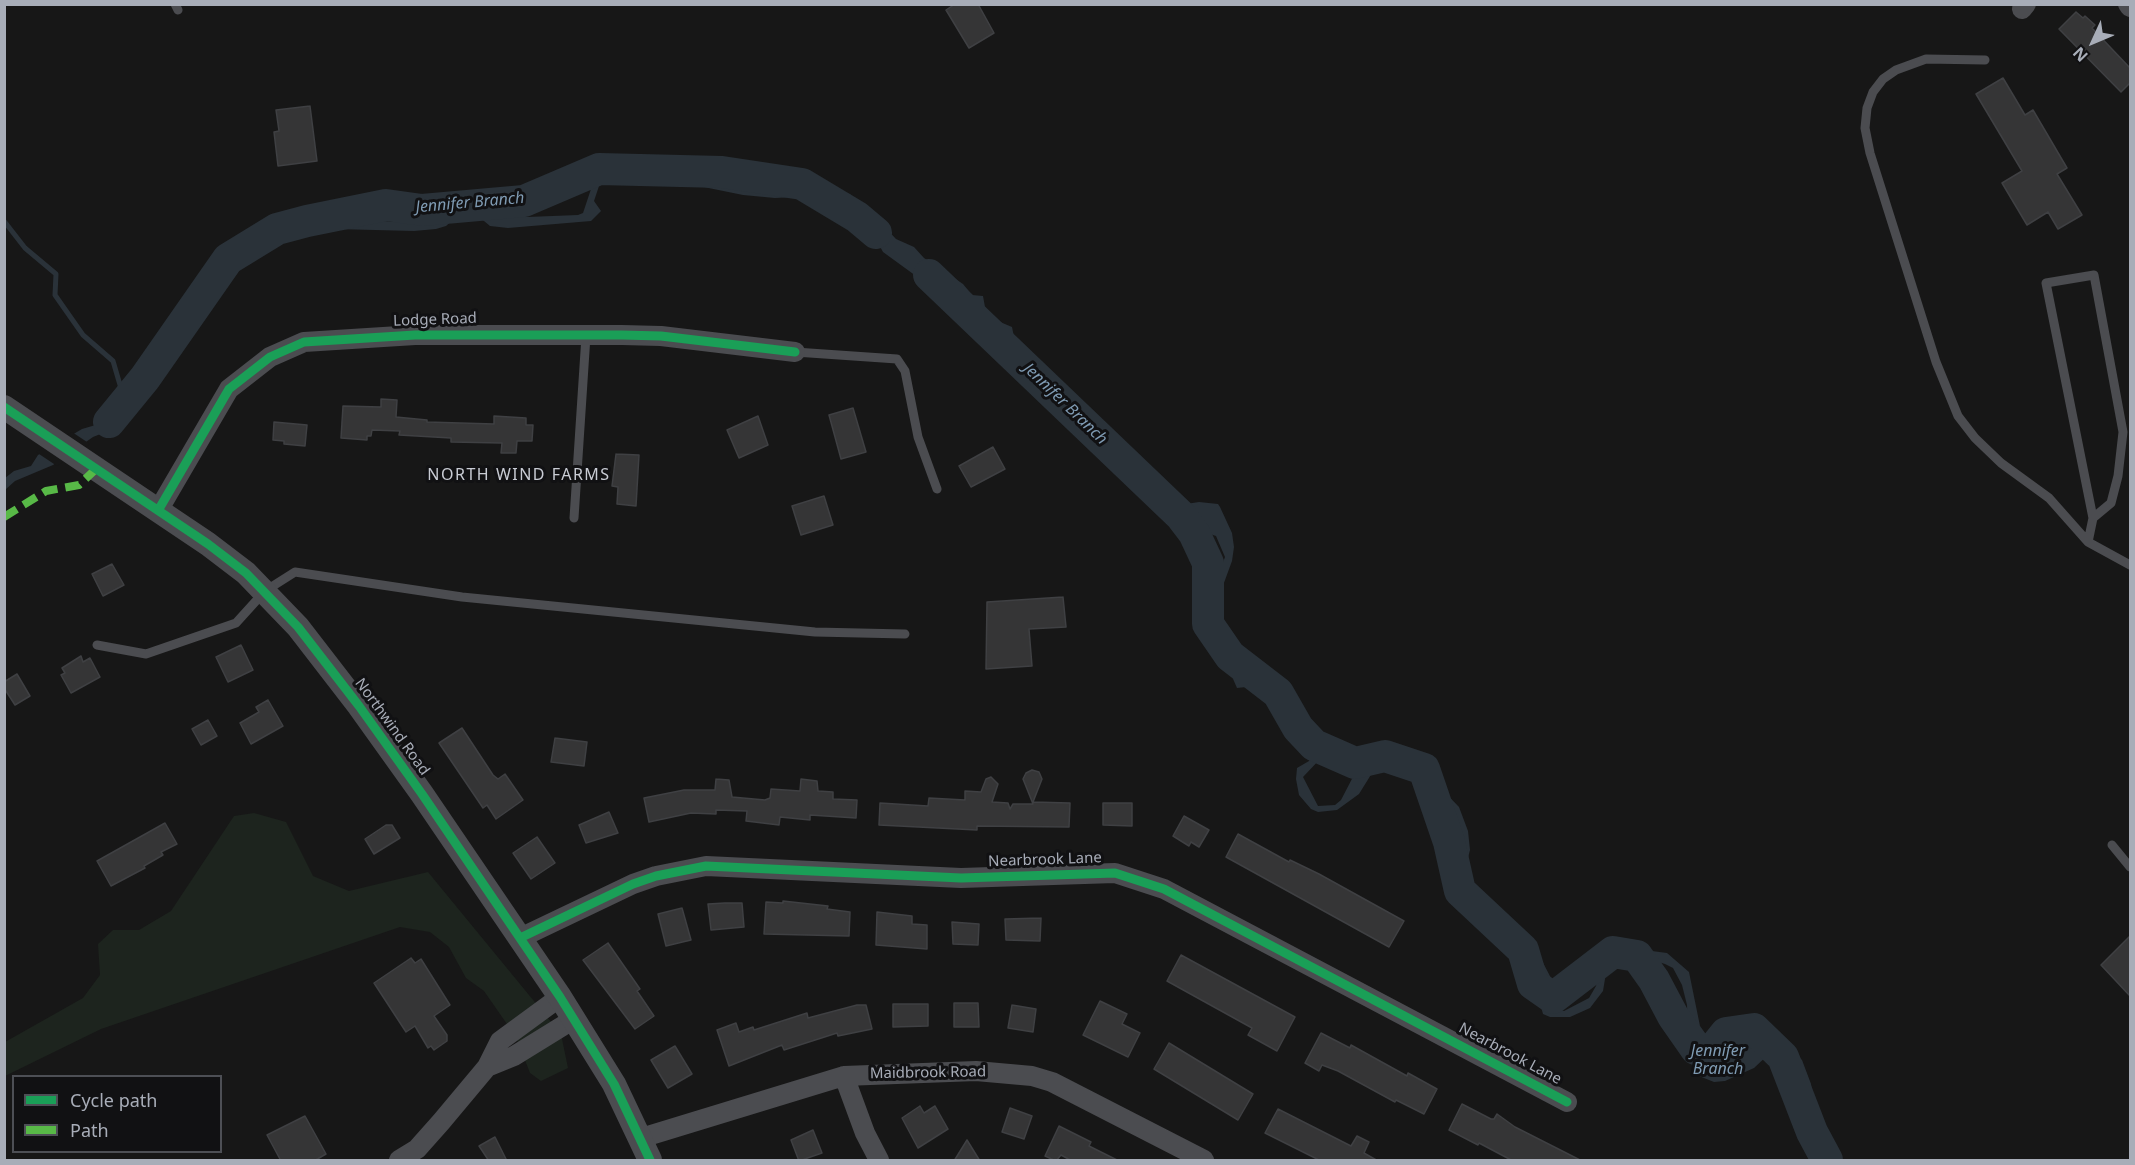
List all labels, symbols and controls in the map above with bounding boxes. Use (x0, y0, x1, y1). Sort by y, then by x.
north arrow (2063, 12, 2123, 72)
text: N (2068, 42, 2092, 67)
water label: Jennifer Branch (415, 189, 525, 217)
street label: Lodge Road (393, 310, 477, 330)
water label: Jennifer Branch (1019, 359, 1111, 449)
district label: NORTH WIND FARMS (427, 465, 611, 485)
street label: Northwind Road (351, 675, 433, 779)
street label: Nearbrook Lane (988, 849, 1102, 871)
street label: Nearbrook Lane (1456, 1019, 1564, 1089)
water label: Jennifer Branch (1691, 1041, 1745, 1079)
street label: Maidbrook Road (870, 1063, 986, 1083)
legend (12, 1075, 222, 1153)
text: Cycle path (70, 1088, 157, 1112)
text: Path (70, 1118, 109, 1142)

